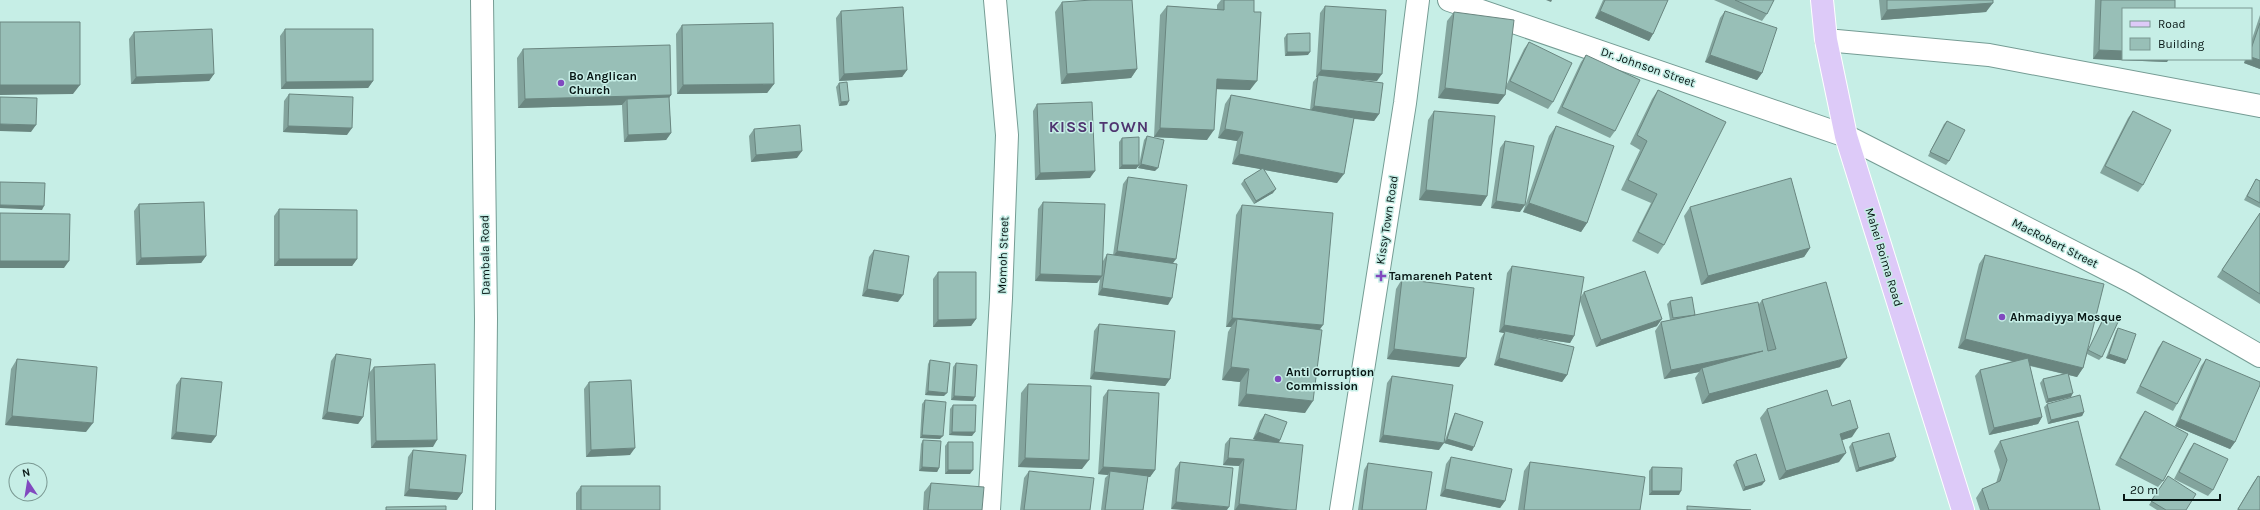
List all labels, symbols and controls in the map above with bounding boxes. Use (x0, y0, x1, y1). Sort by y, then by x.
legend (2122, 8, 2252, 60)
text: Road (2158, 17, 2186, 31)
text: Building (2158, 37, 2205, 51)
street label: Dr. Johnson Street (1599, 44, 1698, 90)
place label: Bo Anglican Church (569, 69, 637, 97)
marker: Bo Anglican Church (556, 78, 566, 88)
district label: KISSI TOWN (1049, 117, 1149, 136)
street label: Kissy Town Road (1373, 175, 1401, 265)
street label: Mahei Boima Road (1862, 206, 1906, 308)
street label: Dambala Road (477, 215, 493, 295)
street label: MacRobert Street (2010, 215, 2101, 271)
street label: Momoh Street (995, 216, 1011, 294)
place label: Tamareneh Patent (1389, 269, 1493, 283)
marker: Tamareneh Patent (1376, 271, 1386, 281)
place label: Ahmadiyya Mosque (2010, 310, 2122, 324)
marker: Ahmadiyya Mosque (1997, 312, 2007, 322)
place label: Anti Corruption Commission (1286, 365, 1374, 393)
marker: Anti Corruption Commission (1273, 374, 1283, 384)
north arrow (8, 462, 48, 502)
text: N (21, 466, 31, 480)
scale bar (2124, 476, 2220, 502)
text: 20 m (2130, 483, 2158, 497)

